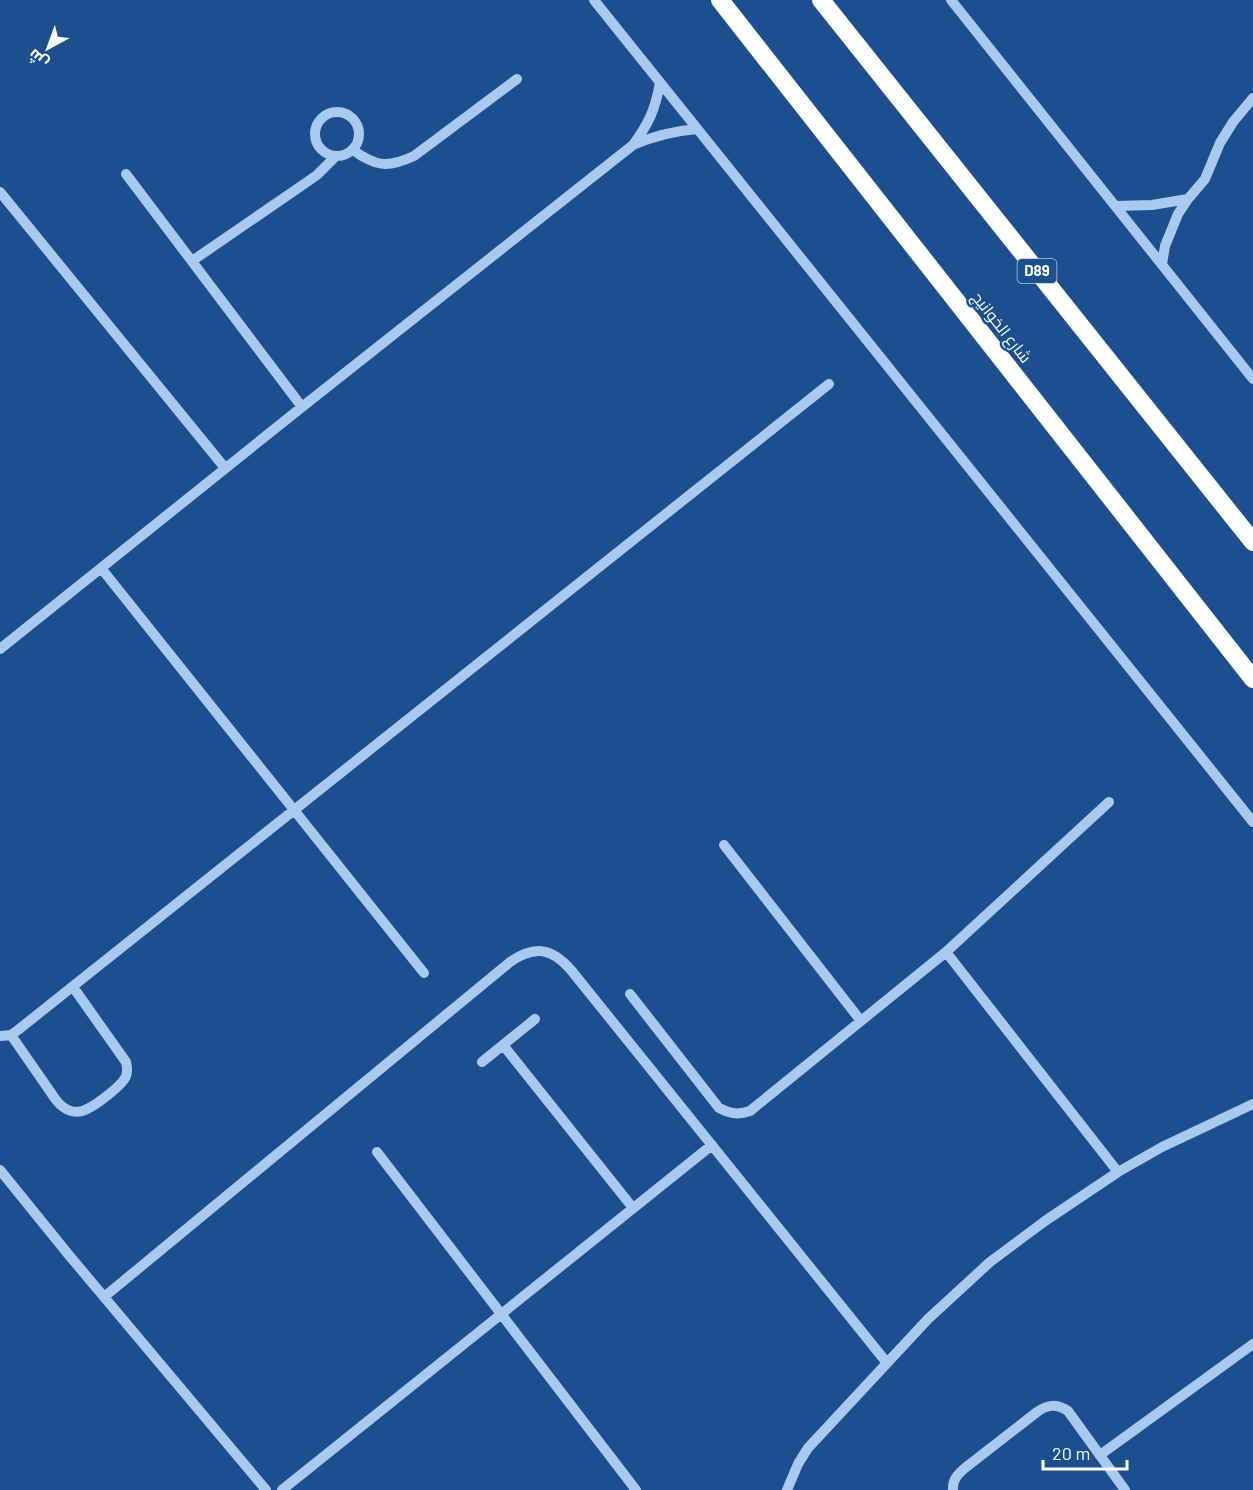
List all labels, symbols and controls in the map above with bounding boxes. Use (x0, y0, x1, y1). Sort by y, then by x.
north arrow (18, 18, 78, 78)
text: ش (24, 45, 52, 74)
road number: D89 (1018, 259, 1056, 283)
street label: شارع الخوانيج (966, 287, 1036, 368)
scale bar (1043, 1433, 1127, 1471)
text: 20 m (1052, 1442, 1090, 1464)

